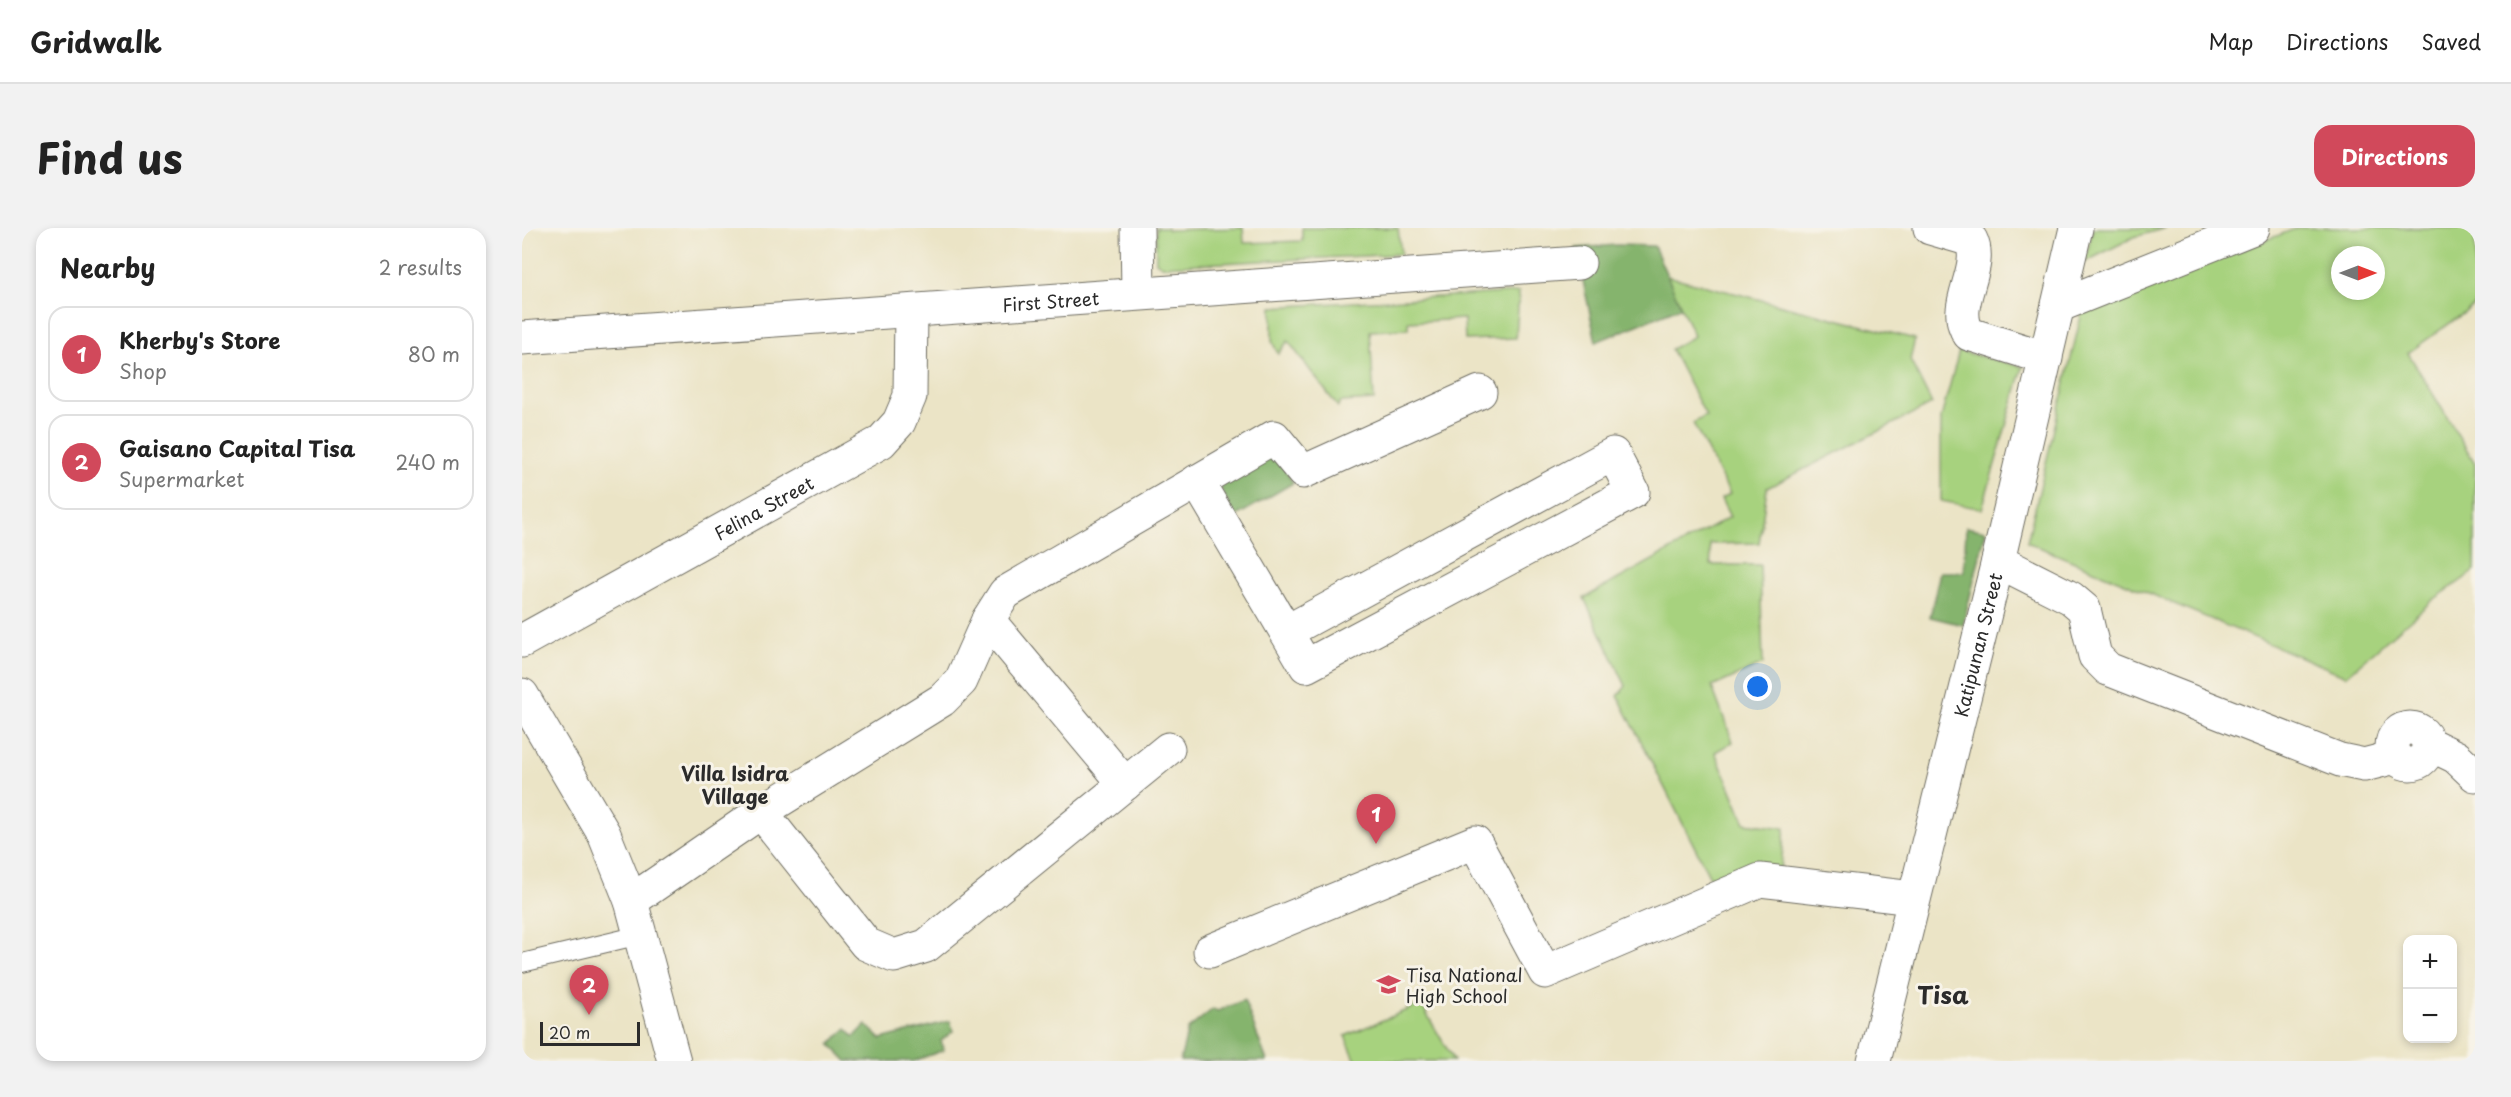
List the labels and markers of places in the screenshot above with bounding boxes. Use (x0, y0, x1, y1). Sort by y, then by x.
pin: 1 (1356, 794, 1396, 844)
place label: Tisa National High School (1406, 961, 1523, 1009)
pin: 2 (570, 966, 608, 1015)
school or university icon: Tisa National High School (1375, 971, 1401, 997)

